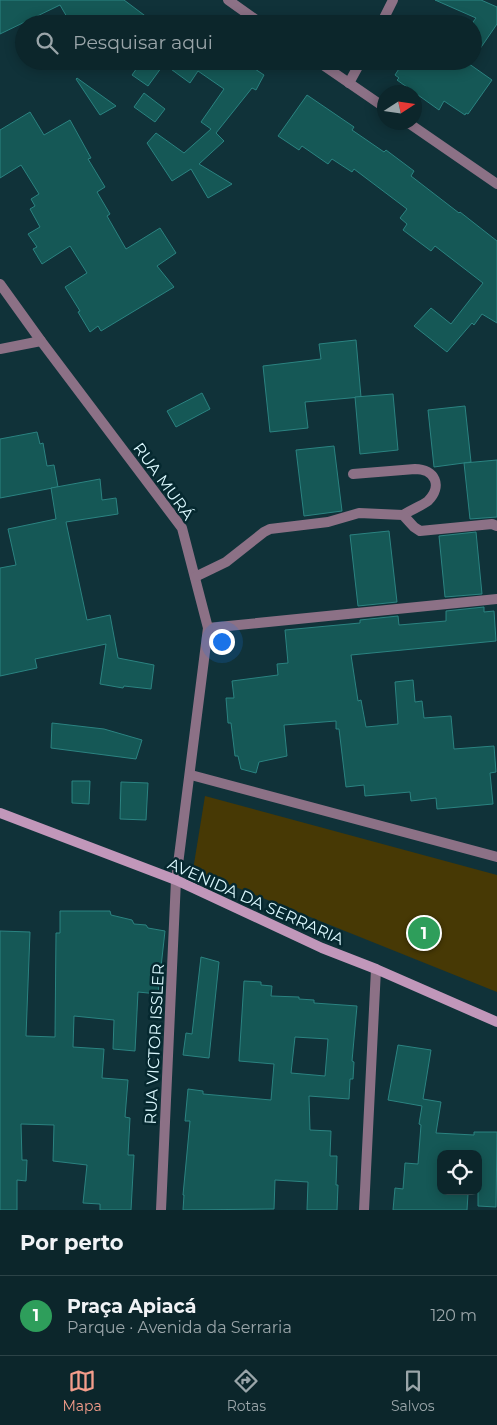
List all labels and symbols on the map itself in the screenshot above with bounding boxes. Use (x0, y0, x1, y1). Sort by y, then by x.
north arrow (377, 85, 422, 130)
street label: RUA MURÁ (129, 439, 198, 524)
your location (209, 629, 235, 655)
street label: AVENIDA DA SERRARIA (165, 854, 347, 949)
pin: 1 (408, 914, 440, 952)
street label: RUA VICTOR ISSLER (141, 963, 168, 1125)

